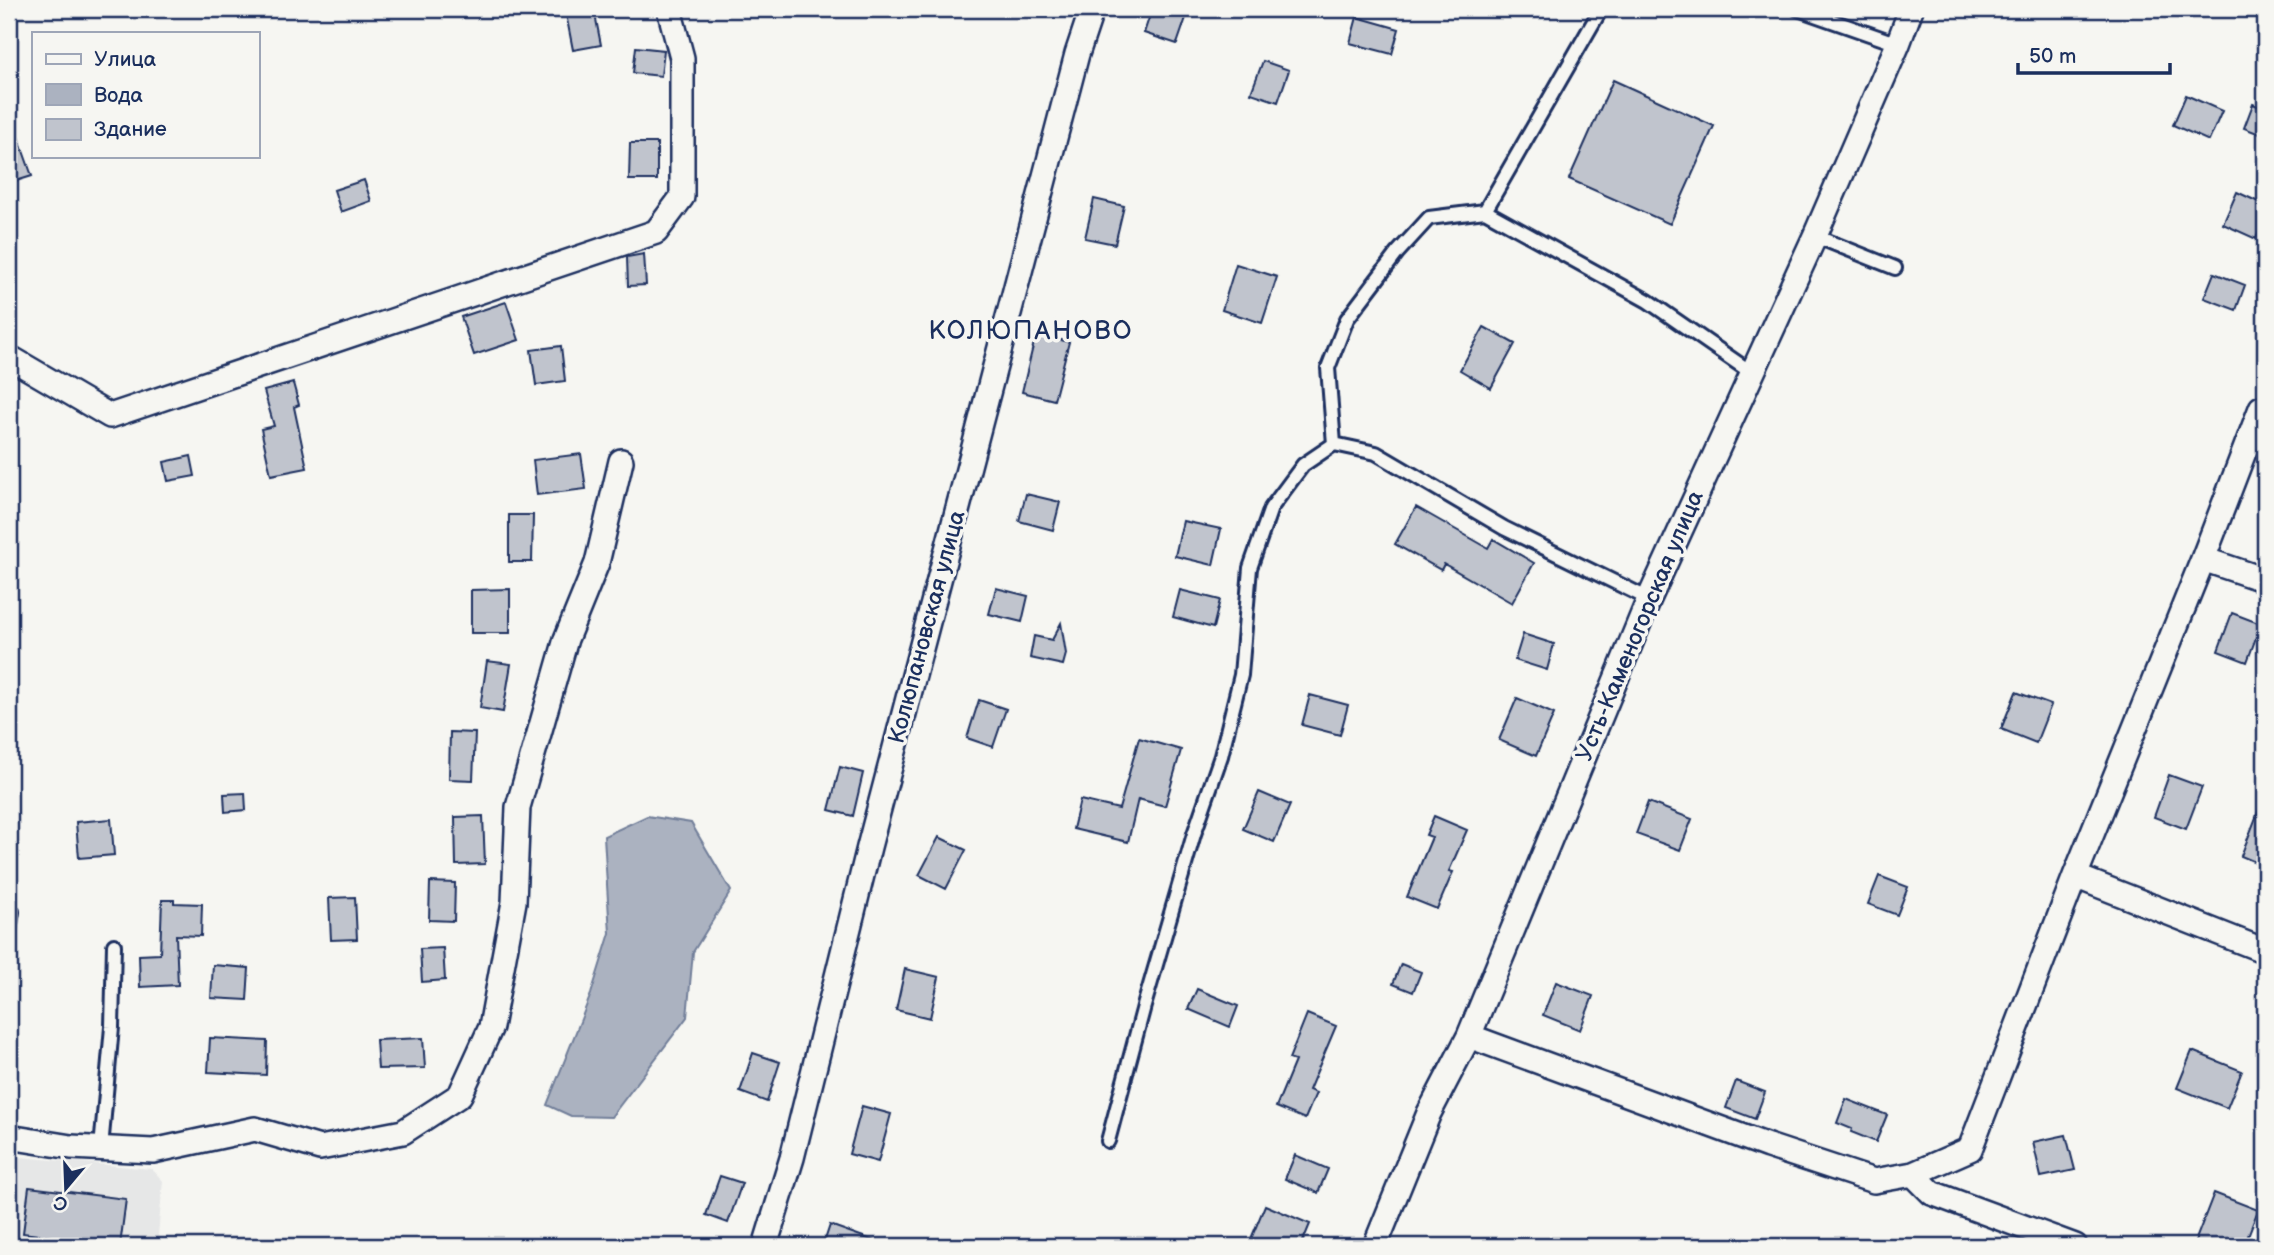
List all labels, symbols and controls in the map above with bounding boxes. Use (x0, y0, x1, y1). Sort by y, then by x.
legend (32, 32, 259, 158)
scale bar (2018, 32, 2171, 76)
text: 50 m (2029, 44, 2076, 69)
text: Улица (94, 47, 157, 72)
text: Вода (94, 83, 143, 108)
text: Здание (94, 117, 167, 142)
district label: КОЛЮПАНОВО (929, 316, 1133, 347)
street label: Усть-Каменогорская улица (1570, 486, 1710, 765)
street label: Колюпановская улица (882, 507, 972, 747)
north arrow (32, 1154, 102, 1224)
text: С (51, 1190, 71, 1216)

